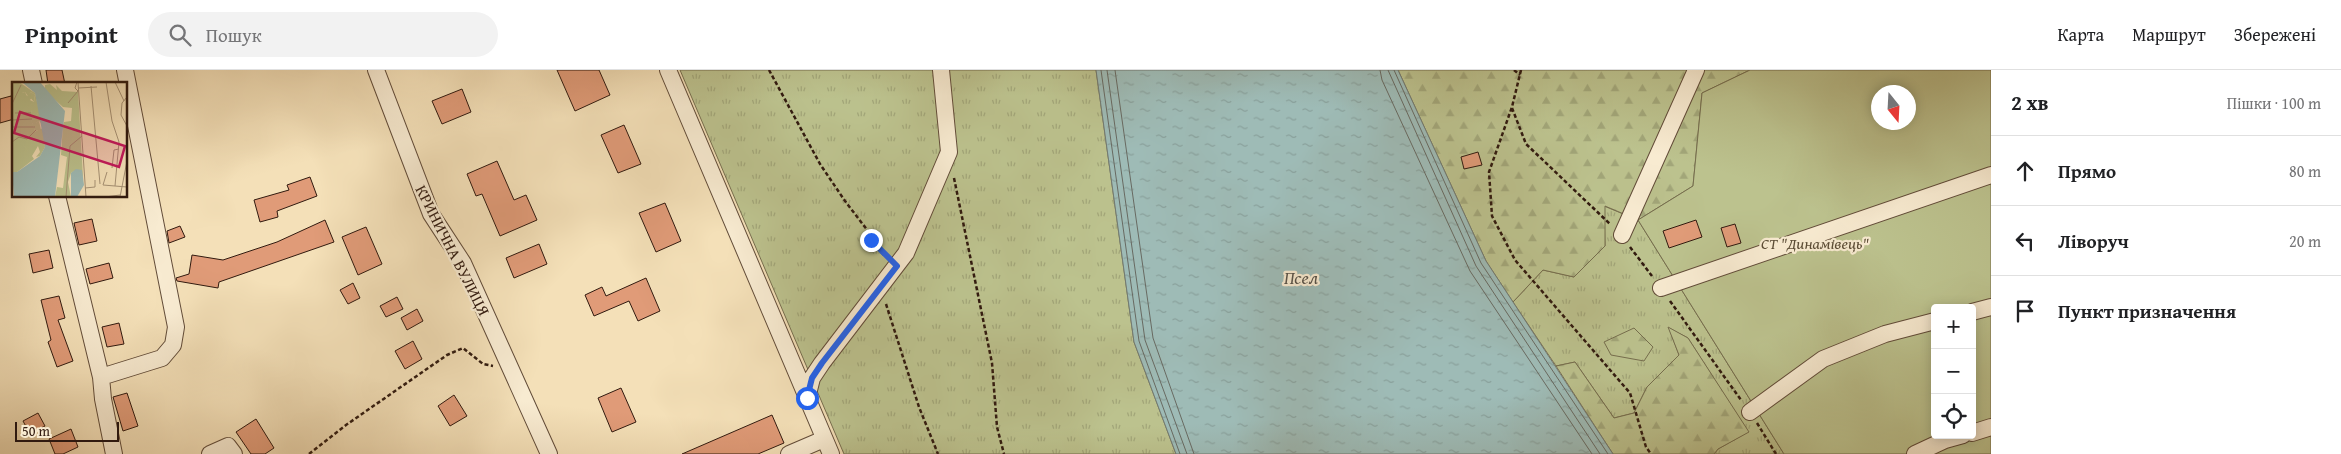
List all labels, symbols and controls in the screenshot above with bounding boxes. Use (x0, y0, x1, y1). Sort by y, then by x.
search box (148, 12, 498, 57)
text: Pinpoint (25, 17, 118, 52)
icon: search (166, 21, 194, 49)
text: Пошук (206, 21, 262, 49)
text: Карта (2058, 21, 2104, 48)
text: Маршрут (2132, 21, 2206, 48)
text: Збережені (2234, 21, 2316, 48)
inset map (12, 82, 128, 198)
north arrow (1871, 85, 1916, 130)
text: 2 хв (2011, 87, 2049, 118)
text: Пішки · 100 m (2227, 91, 2321, 115)
icon: ahead (2011, 157, 2039, 185)
text: Прямо (2058, 157, 2116, 185)
text: 80 m (2289, 159, 2321, 183)
street label: КРИНИЧНА ВУЛИЦЯ (410, 181, 497, 320)
icon: left (2011, 227, 2039, 255)
text: Ліворуч (2058, 227, 2129, 255)
route end (860, 229, 883, 252)
text: 20 m (2289, 229, 2321, 253)
park label: СТ "Динамівець" (1761, 231, 1869, 255)
water label: Псел (1284, 264, 1319, 291)
icon: arrive (2011, 297, 2039, 325)
text: Пункт призначення (2058, 297, 2236, 325)
map controls (1931, 304, 1976, 439)
button: + (1931, 304, 1976, 349)
button: − (1931, 349, 1976, 394)
route start (796, 387, 819, 410)
button: locate (1931, 394, 1976, 439)
scale bar (15, 419, 119, 442)
text: 50 m (22, 421, 50, 441)

